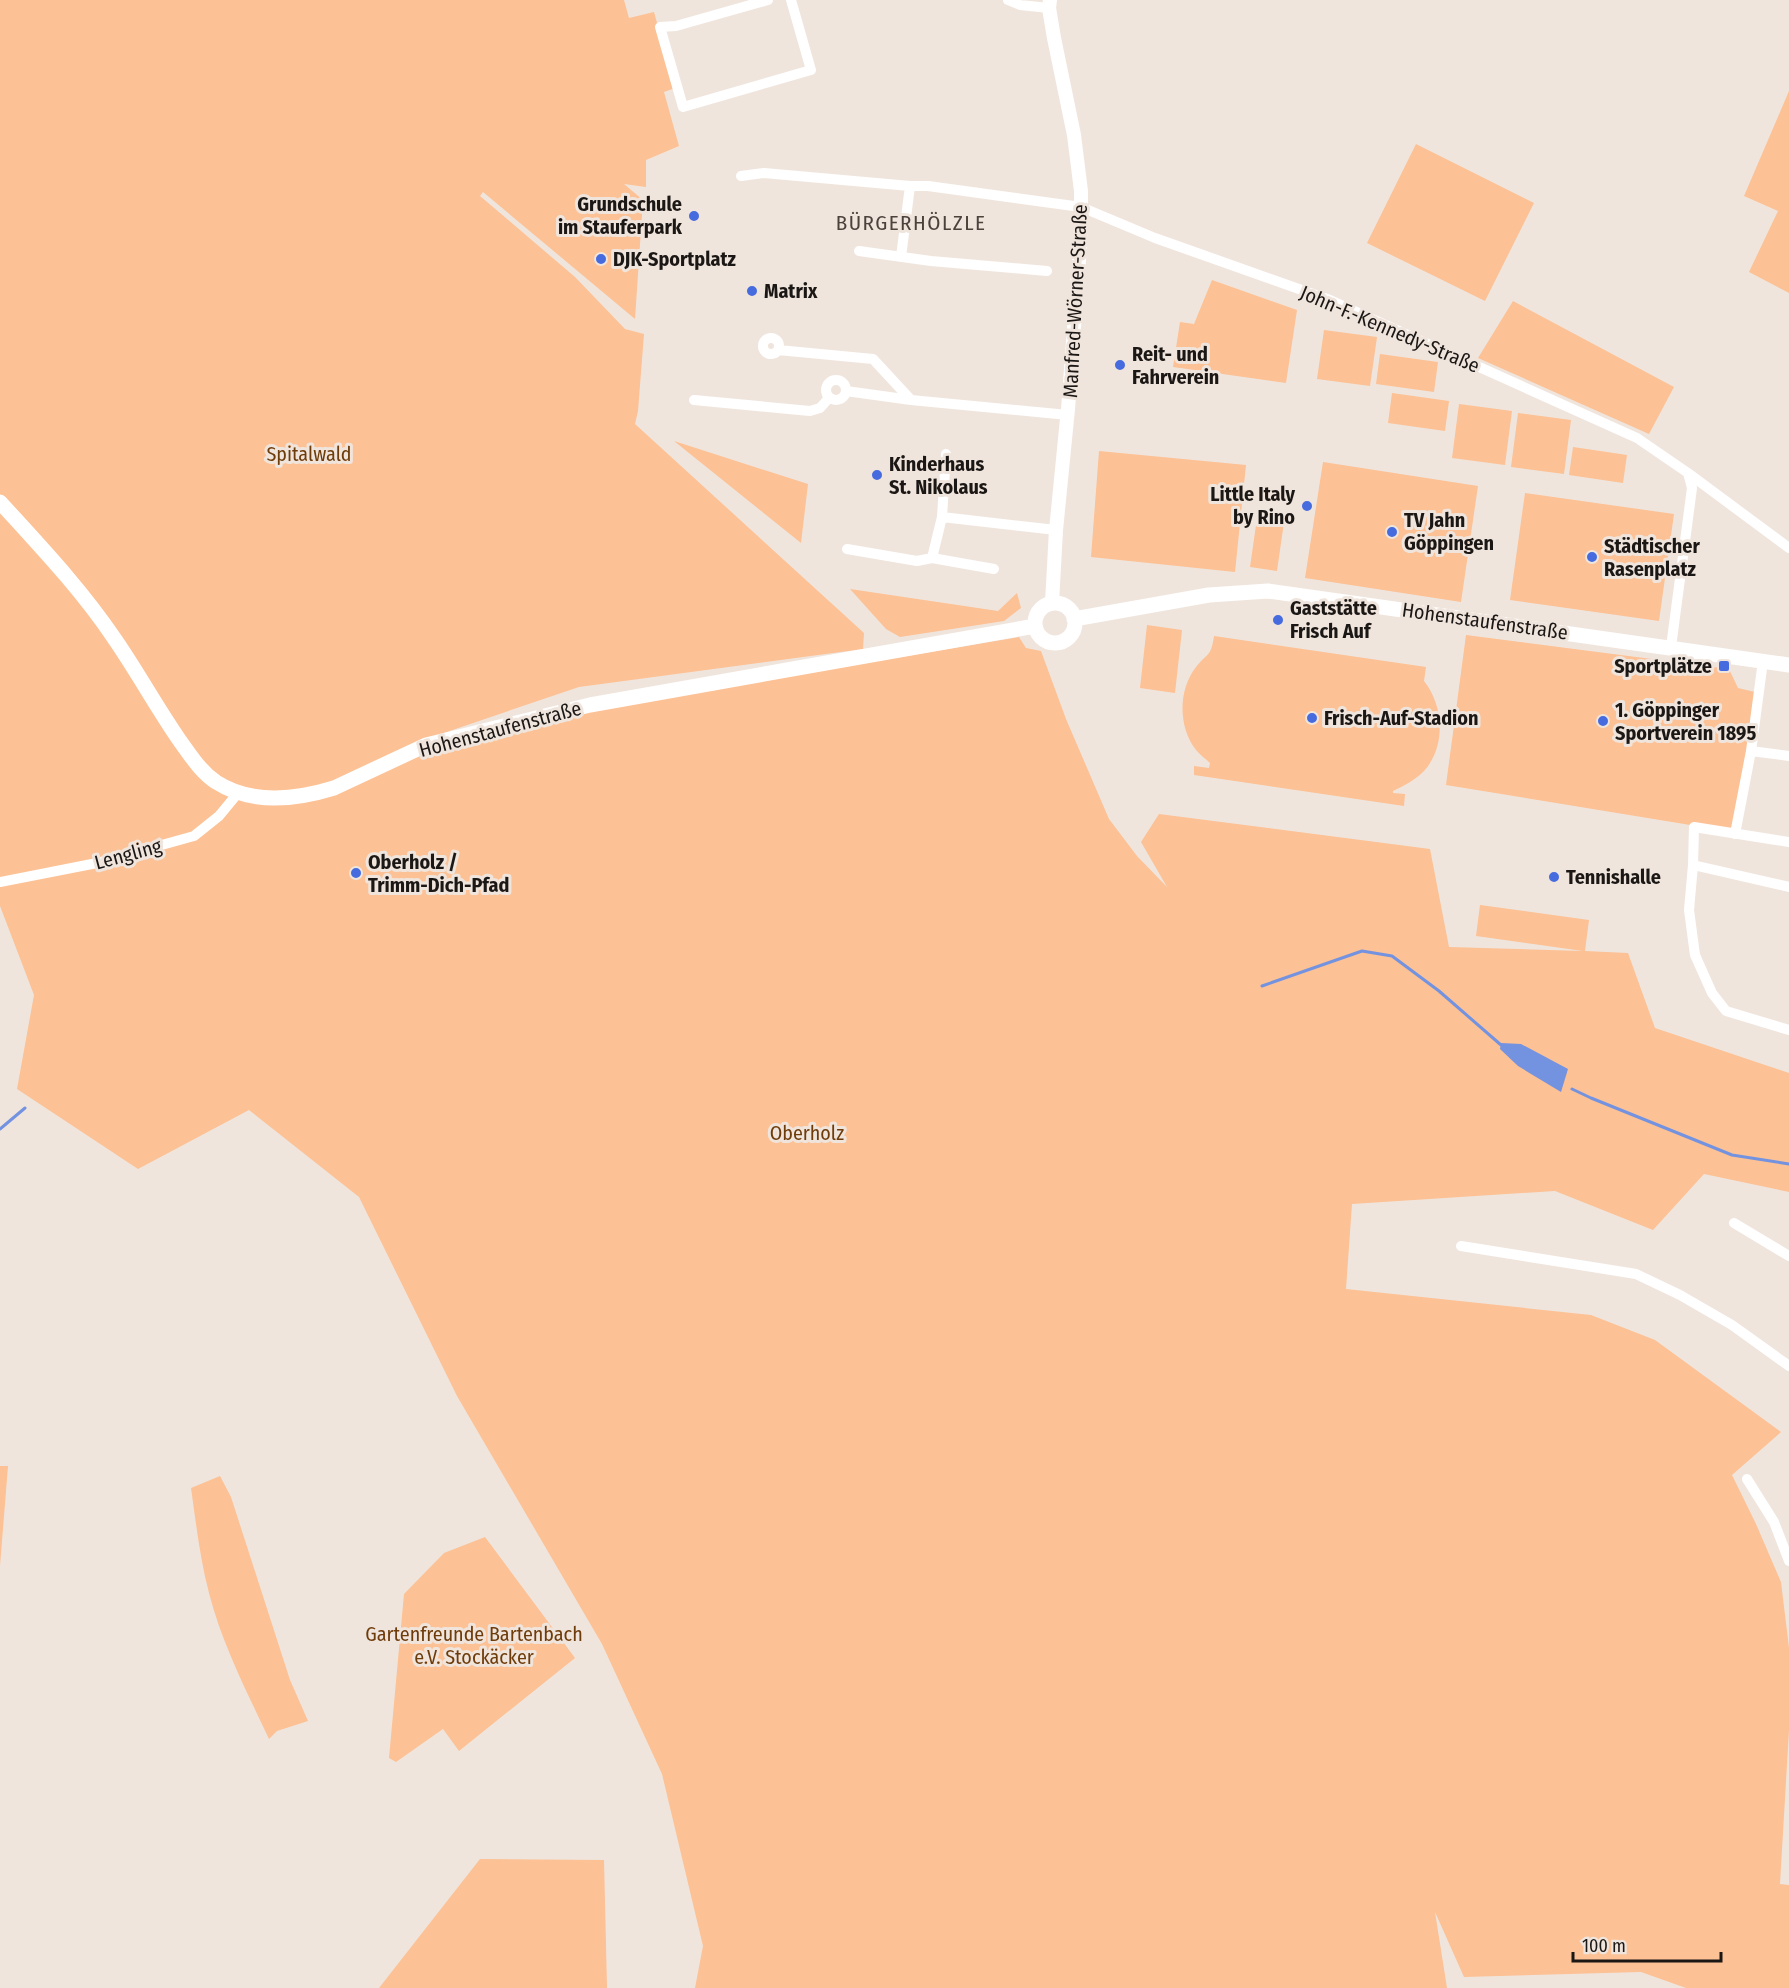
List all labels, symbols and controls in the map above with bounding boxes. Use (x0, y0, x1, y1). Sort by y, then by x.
place label: Grundschule im Stauferpark (558, 192, 683, 239)
street label: Manfred-Wörner-Straße (1058, 204, 1092, 398)
marker: Grundschule im Stauferpark (687, 209, 701, 223)
district label: BÜRGERHÖLZLE (836, 210, 986, 236)
place label: DJK-Sportplatz (613, 247, 736, 271)
marker: DJK-Sportplatz (594, 252, 608, 266)
place label: Matrix (764, 279, 818, 303)
street label: John-F.-Kennedy-Straße (1297, 280, 1483, 378)
marker: Matrix (745, 284, 759, 298)
place label: Reit- und Fahrverein (1132, 342, 1219, 389)
marker: Reit- und Fahrverein (1113, 358, 1127, 372)
park label: Spitalwald (266, 442, 352, 466)
place label: Kinderhaus St. Nikolaus (889, 452, 988, 499)
marker: Kinderhaus St. Nikolaus (870, 468, 884, 482)
place label: Little Italy by Rino (1210, 482, 1295, 529)
marker: Little Italy by Rino (1300, 499, 1314, 513)
place label: TV Jahn Göppingen (1404, 508, 1494, 555)
marker: TV Jahn Göppingen (1385, 525, 1399, 539)
place label: Städtischer Rasenplatz (1604, 534, 1700, 581)
marker: Städtischer Rasenplatz (1585, 550, 1599, 564)
place label: Gaststätte Frisch Auf (1290, 596, 1377, 643)
street label: Hohenstaufenstraße (1401, 597, 1569, 645)
marker: Gaststätte Frisch Auf (1271, 613, 1285, 627)
place label: Sportplätze (1614, 654, 1712, 678)
marker: Sportplätze (1717, 659, 1731, 673)
street label: Hohenstaufenstraße (416, 696, 584, 762)
place label: 1. Göppinger Sportverein 1895 (1615, 698, 1756, 745)
place label: Frisch-Auf-Stadion (1324, 706, 1478, 730)
marker: Frisch-Auf-Stadion (1305, 711, 1319, 725)
marker: 1. Göppinger Sportverein 1895 (1596, 714, 1610, 728)
street label: Lengling (92, 833, 165, 874)
place label: Oberholz / Trimm-Dich-Pfad (368, 850, 509, 897)
place label: Tennishalle (1566, 865, 1661, 889)
marker: Oberholz / Trimm-Dich-Pfad (349, 866, 363, 880)
marker: Tennishalle (1547, 870, 1561, 884)
park label: Oberholz (770, 1121, 844, 1145)
park label: Gartenfreunde Bartenbach e.V. Stockäcker (365, 1622, 583, 1669)
scale bar (1573, 1925, 1722, 1963)
text: 100 m (1582, 1935, 1626, 1957)

